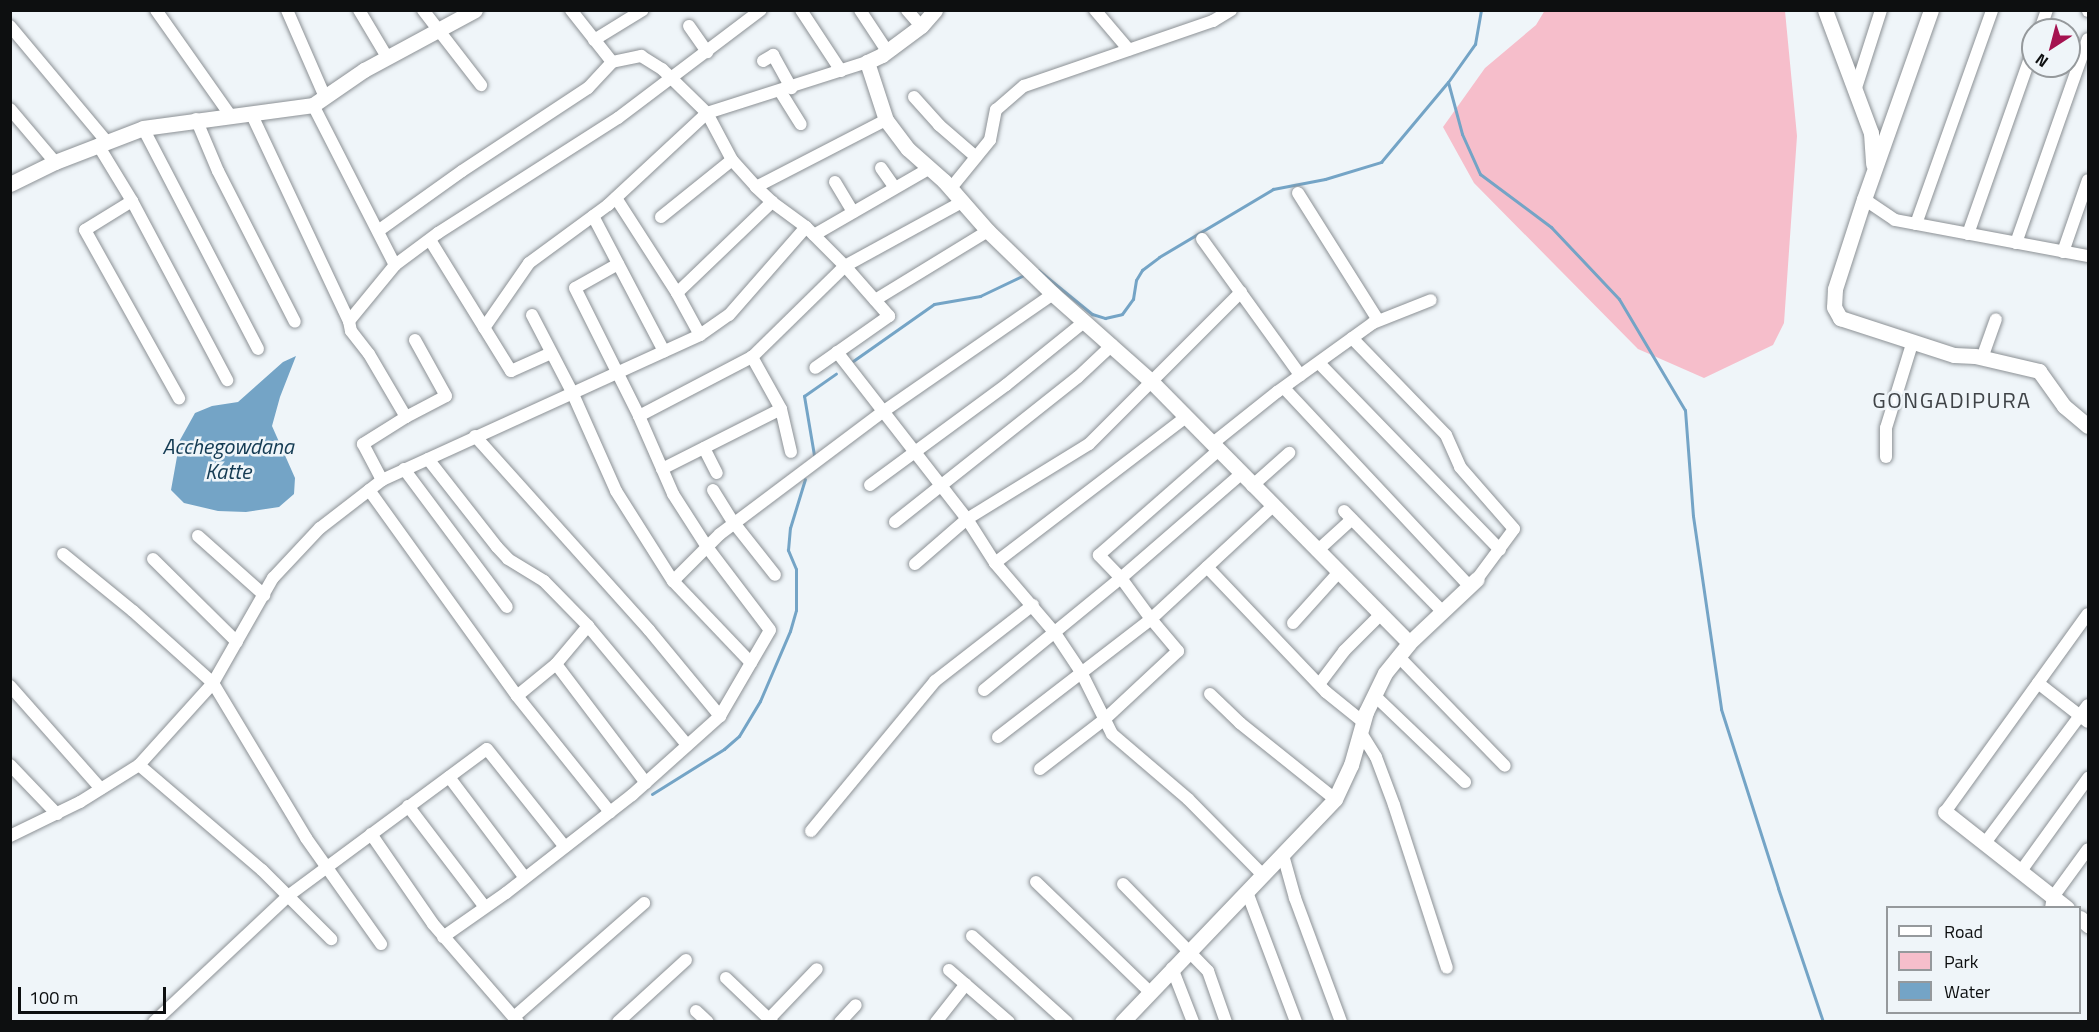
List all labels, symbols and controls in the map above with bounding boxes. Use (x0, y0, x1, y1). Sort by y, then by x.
north arrow (2021, 18, 2081, 78)
text: N (2030, 48, 2053, 74)
district label: GONGADIPURA (1872, 388, 2032, 414)
water label: Acchegowdana Katte (162, 433, 294, 484)
legend (1886, 906, 2081, 1014)
text: Road (1944, 918, 1983, 945)
text: Park (1944, 948, 1978, 975)
scale bar (21, 975, 170, 1013)
text: Water (1944, 978, 1990, 1005)
text: 100 m (29, 984, 78, 1011)

